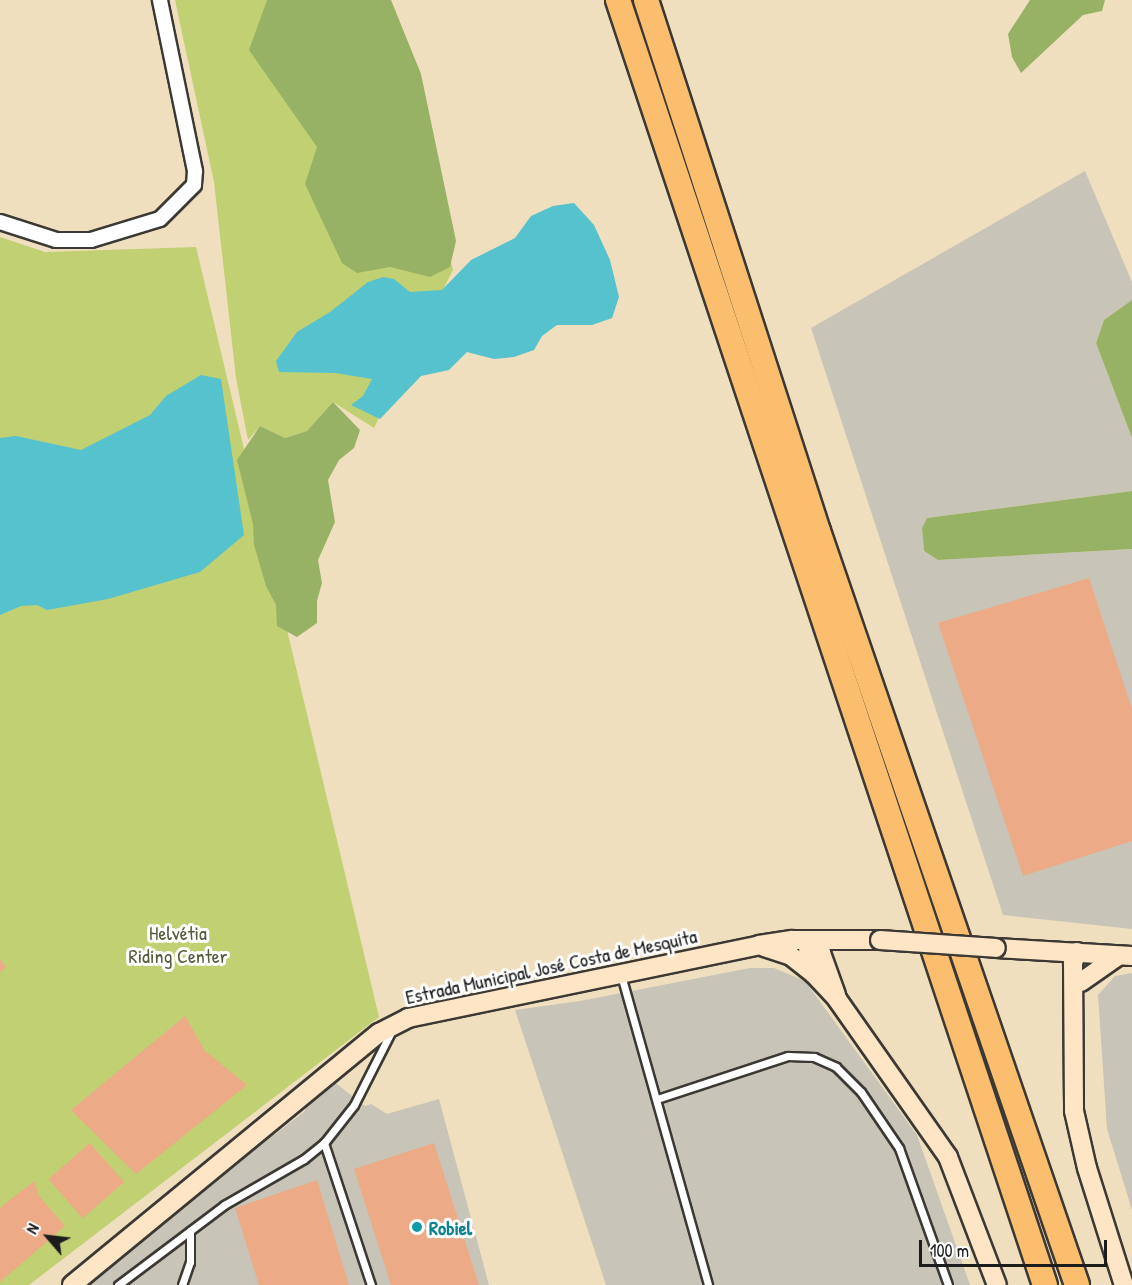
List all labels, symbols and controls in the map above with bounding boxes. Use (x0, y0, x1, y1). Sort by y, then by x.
park label: Helvétia Riding Center (129, 921, 227, 968)
street label: Estrada Municipal José Costa de Mesquita (403, 923, 699, 1009)
north arrow (18, 1207, 78, 1267)
place label: Robiel (429, 1215, 472, 1239)
text: N (20, 1220, 44, 1237)
marker: Robiel (410, 1220, 424, 1234)
scale bar (922, 1228, 1110, 1266)
text: 100 m (930, 1238, 969, 1263)

